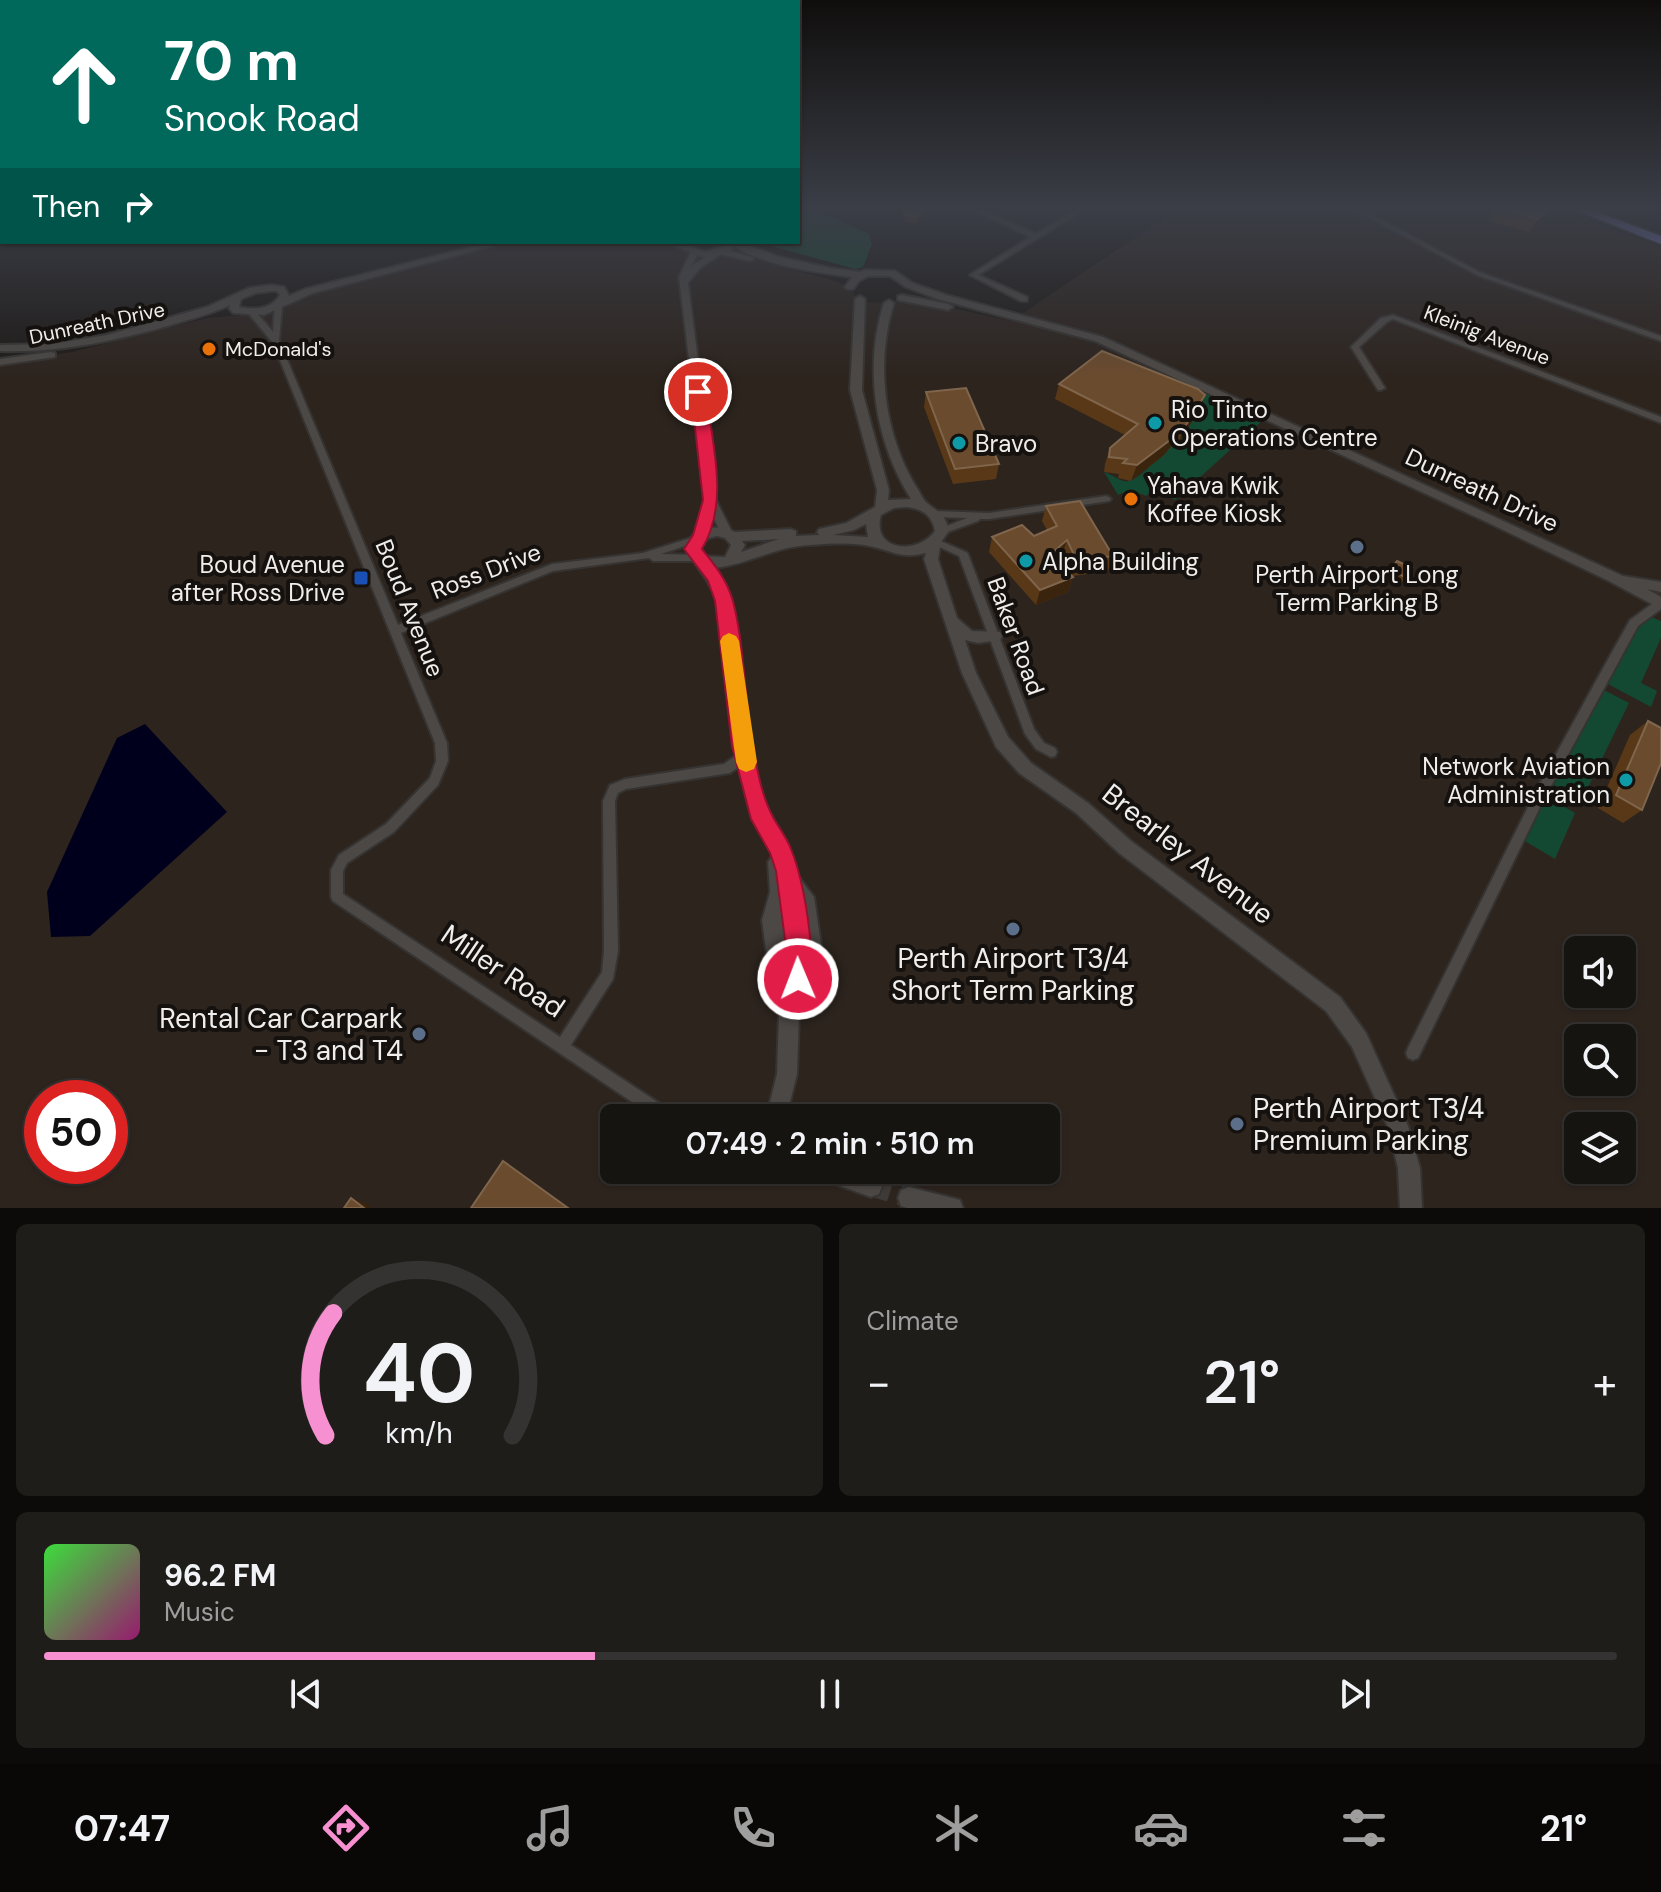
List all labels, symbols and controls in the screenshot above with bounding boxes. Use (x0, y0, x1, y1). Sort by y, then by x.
text: 70 m (164, 24, 299, 97)
icon: ahead (32, 32, 136, 136)
text: Snook Road (164, 95, 360, 142)
icon: right (116, 184, 160, 228)
text: Then (32, 187, 100, 226)
street label: Dunreath Drive (27, 296, 167, 350)
street label: Kleinig Avenue (1420, 299, 1554, 371)
place label: McDonald's (225, 336, 331, 362)
marker: McDonald's (200, 340, 218, 358)
pin (664, 358, 732, 426)
icon: arrive (676, 370, 720, 414)
place label: Rio Tinto Operations Centre (1171, 394, 1378, 453)
marker: Rio Tinto Operations Centre (1146, 414, 1164, 432)
place label: Bravo (975, 428, 1037, 459)
marker: Bravo (950, 434, 968, 452)
street label: Dunreath Drive (1401, 441, 1563, 539)
place label: Yahava Kwik Koffee Kiosk (1147, 470, 1282, 529)
marker: Yahava Kwik Koffee Kiosk (1122, 490, 1140, 508)
street label: Boud Avenue (368, 535, 452, 681)
street label: Ross Drive (427, 536, 545, 606)
marker: Perth Airport Long Term Parking B (1348, 538, 1366, 556)
place label: Alpha Building (1042, 546, 1199, 577)
place label: Boud Avenue after Ross Drive (171, 549, 345, 608)
marker: Alpha Building (1017, 552, 1035, 570)
place label: Perth Airport Long Term Parking B (1255, 559, 1459, 618)
marker: Boud Avenue after Ross Drive (352, 569, 370, 587)
street label: Baker Road (980, 573, 1052, 699)
place label: Network Aviation Administration (1422, 751, 1610, 810)
marker: Network Aviation Administration (1617, 771, 1635, 789)
street label: Brearley Avenue (1095, 775, 1281, 933)
street label: Miller Road (434, 916, 572, 1026)
marker: Perth Airport T3/4 Short Term Parking (1004, 920, 1022, 938)
map controls (1564, 936, 1636, 1184)
button: sound (1564, 936, 1636, 1008)
position arrow (756, 937, 840, 1021)
place label: Perth Airport T3/4 Short Term Parking (891, 940, 1135, 1009)
place label: Rental Car Carpark - T3 and T4 (159, 1000, 403, 1069)
button: search (1564, 1024, 1636, 1096)
marker: Rental Car Carpark - T3 and T4 (410, 1025, 428, 1043)
speed limit sign: 50 (24, 1080, 128, 1184)
place label: Perth Airport T3/4 Premium Parking (1253, 1090, 1484, 1159)
button: layers (1564, 1112, 1636, 1184)
marker: Perth Airport T3/4 Premium Parking (1228, 1115, 1246, 1133)
text: 07:49 · 2 min · 510 m (686, 1124, 974, 1163)
text: Climate (867, 1304, 959, 1338)
text: 40 (363, 1319, 476, 1428)
text: 21° (1203, 1343, 1280, 1422)
text: − (867, 1354, 891, 1412)
text: + (1593, 1354, 1617, 1412)
text: km/h (385, 1415, 453, 1452)
text: 96.2 FM (164, 1556, 276, 1595)
text: Music (164, 1595, 235, 1629)
icon: previous (284, 1672, 328, 1716)
icon: pause (808, 1672, 852, 1716)
icon: next (1333, 1672, 1377, 1716)
icon: directions (318, 1800, 374, 1856)
icon: music (522, 1800, 578, 1856)
icon: phone (725, 1800, 781, 1856)
icon: climate (929, 1800, 985, 1856)
icon: car (1133, 1800, 1189, 1856)
icon: filters (1336, 1800, 1392, 1856)
text: 07:47 (74, 1805, 170, 1852)
text: 21° (1540, 1805, 1587, 1852)

